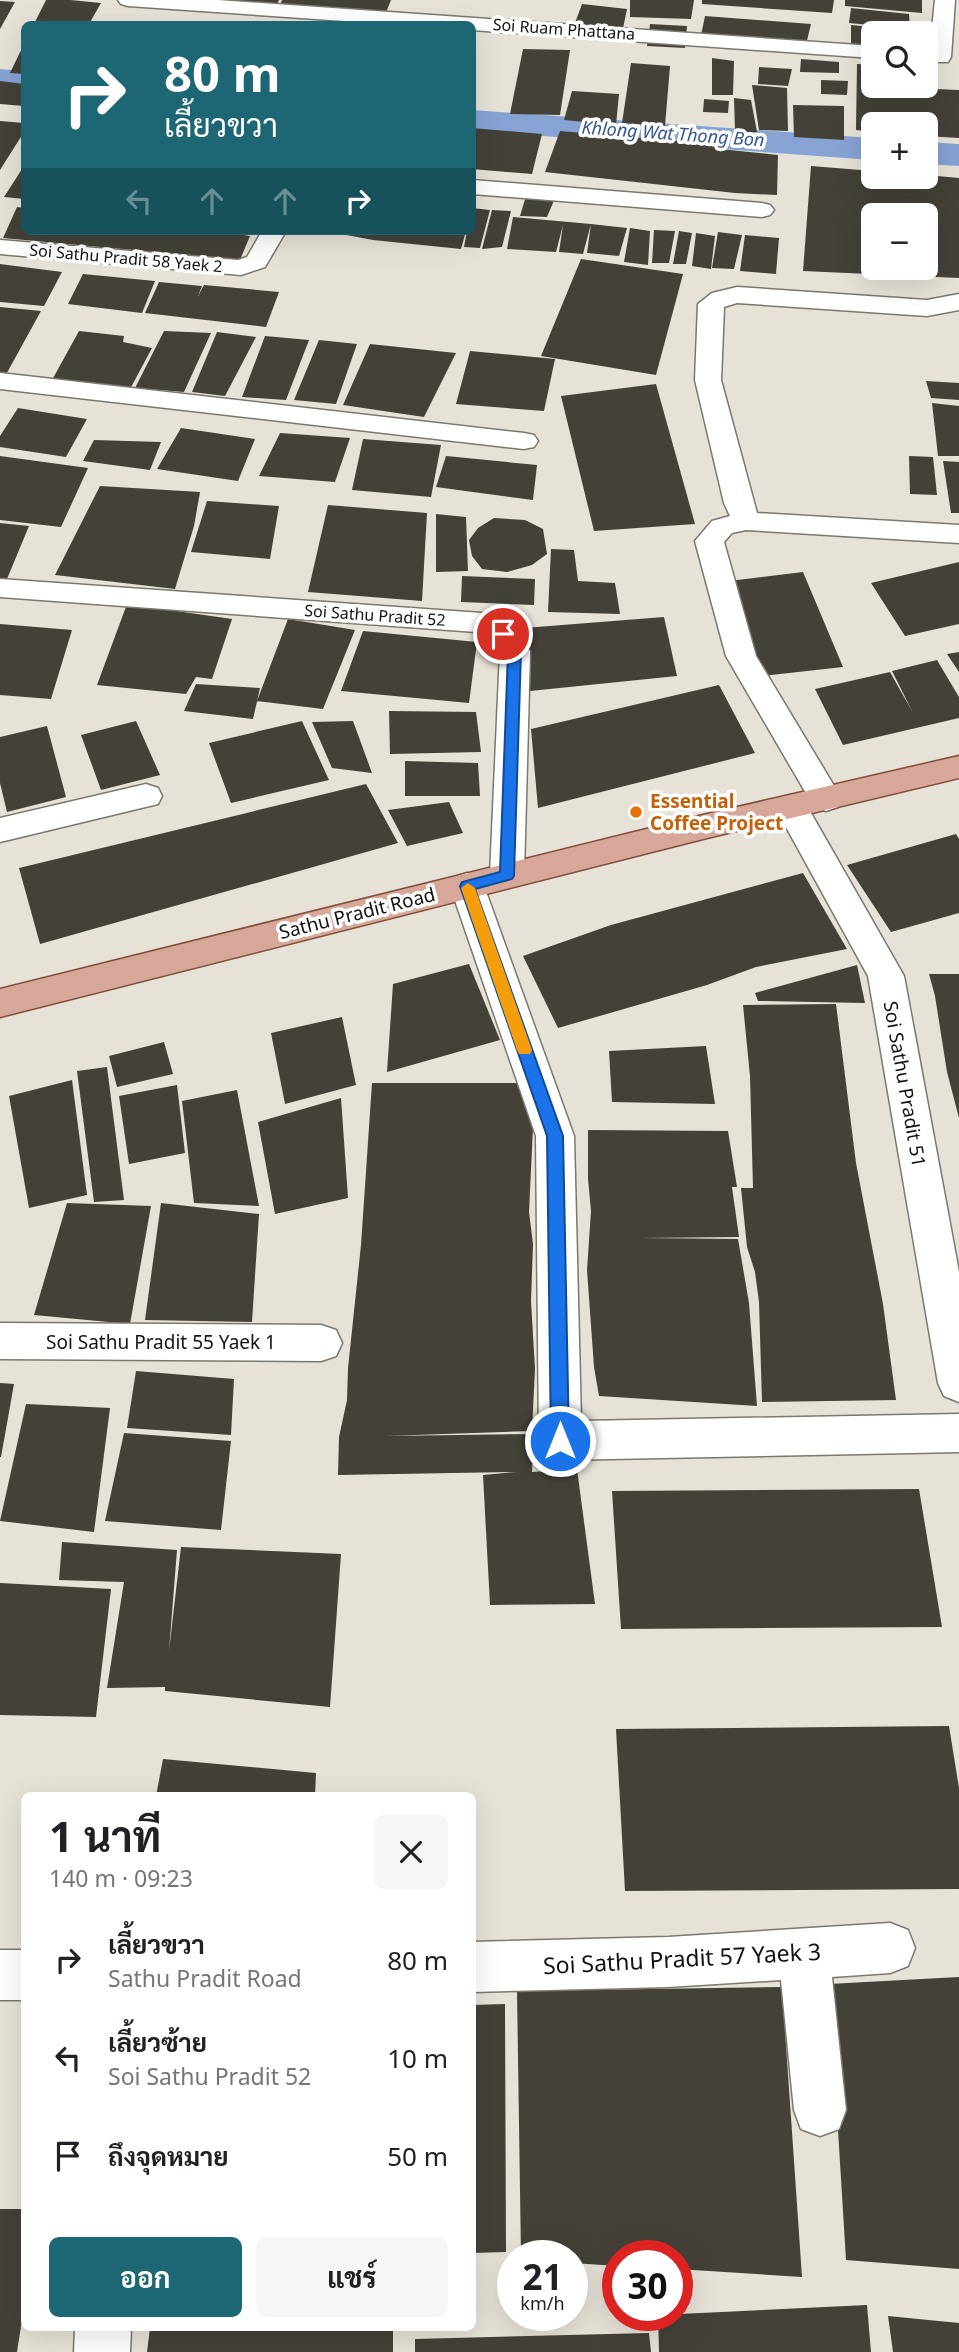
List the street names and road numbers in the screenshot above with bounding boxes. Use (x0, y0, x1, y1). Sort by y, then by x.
street label: Soi Ruam Phattana (492, 13, 636, 45)
street label: Soi Sathu Pradit 58 Yaek 2 (29, 239, 223, 277)
street label: Soi Sathu Pradit 52 (304, 599, 446, 631)
street label: Sathu Pradit Road (276, 881, 438, 945)
street label: Soi Sathu Pradit 51 (878, 999, 932, 1169)
street label: Soi Sathu Pradit 55 Yaek 1 (46, 1329, 276, 1355)
street label: Soi Sathu Pradit 57 Yaek 3 (542, 1935, 822, 1981)

